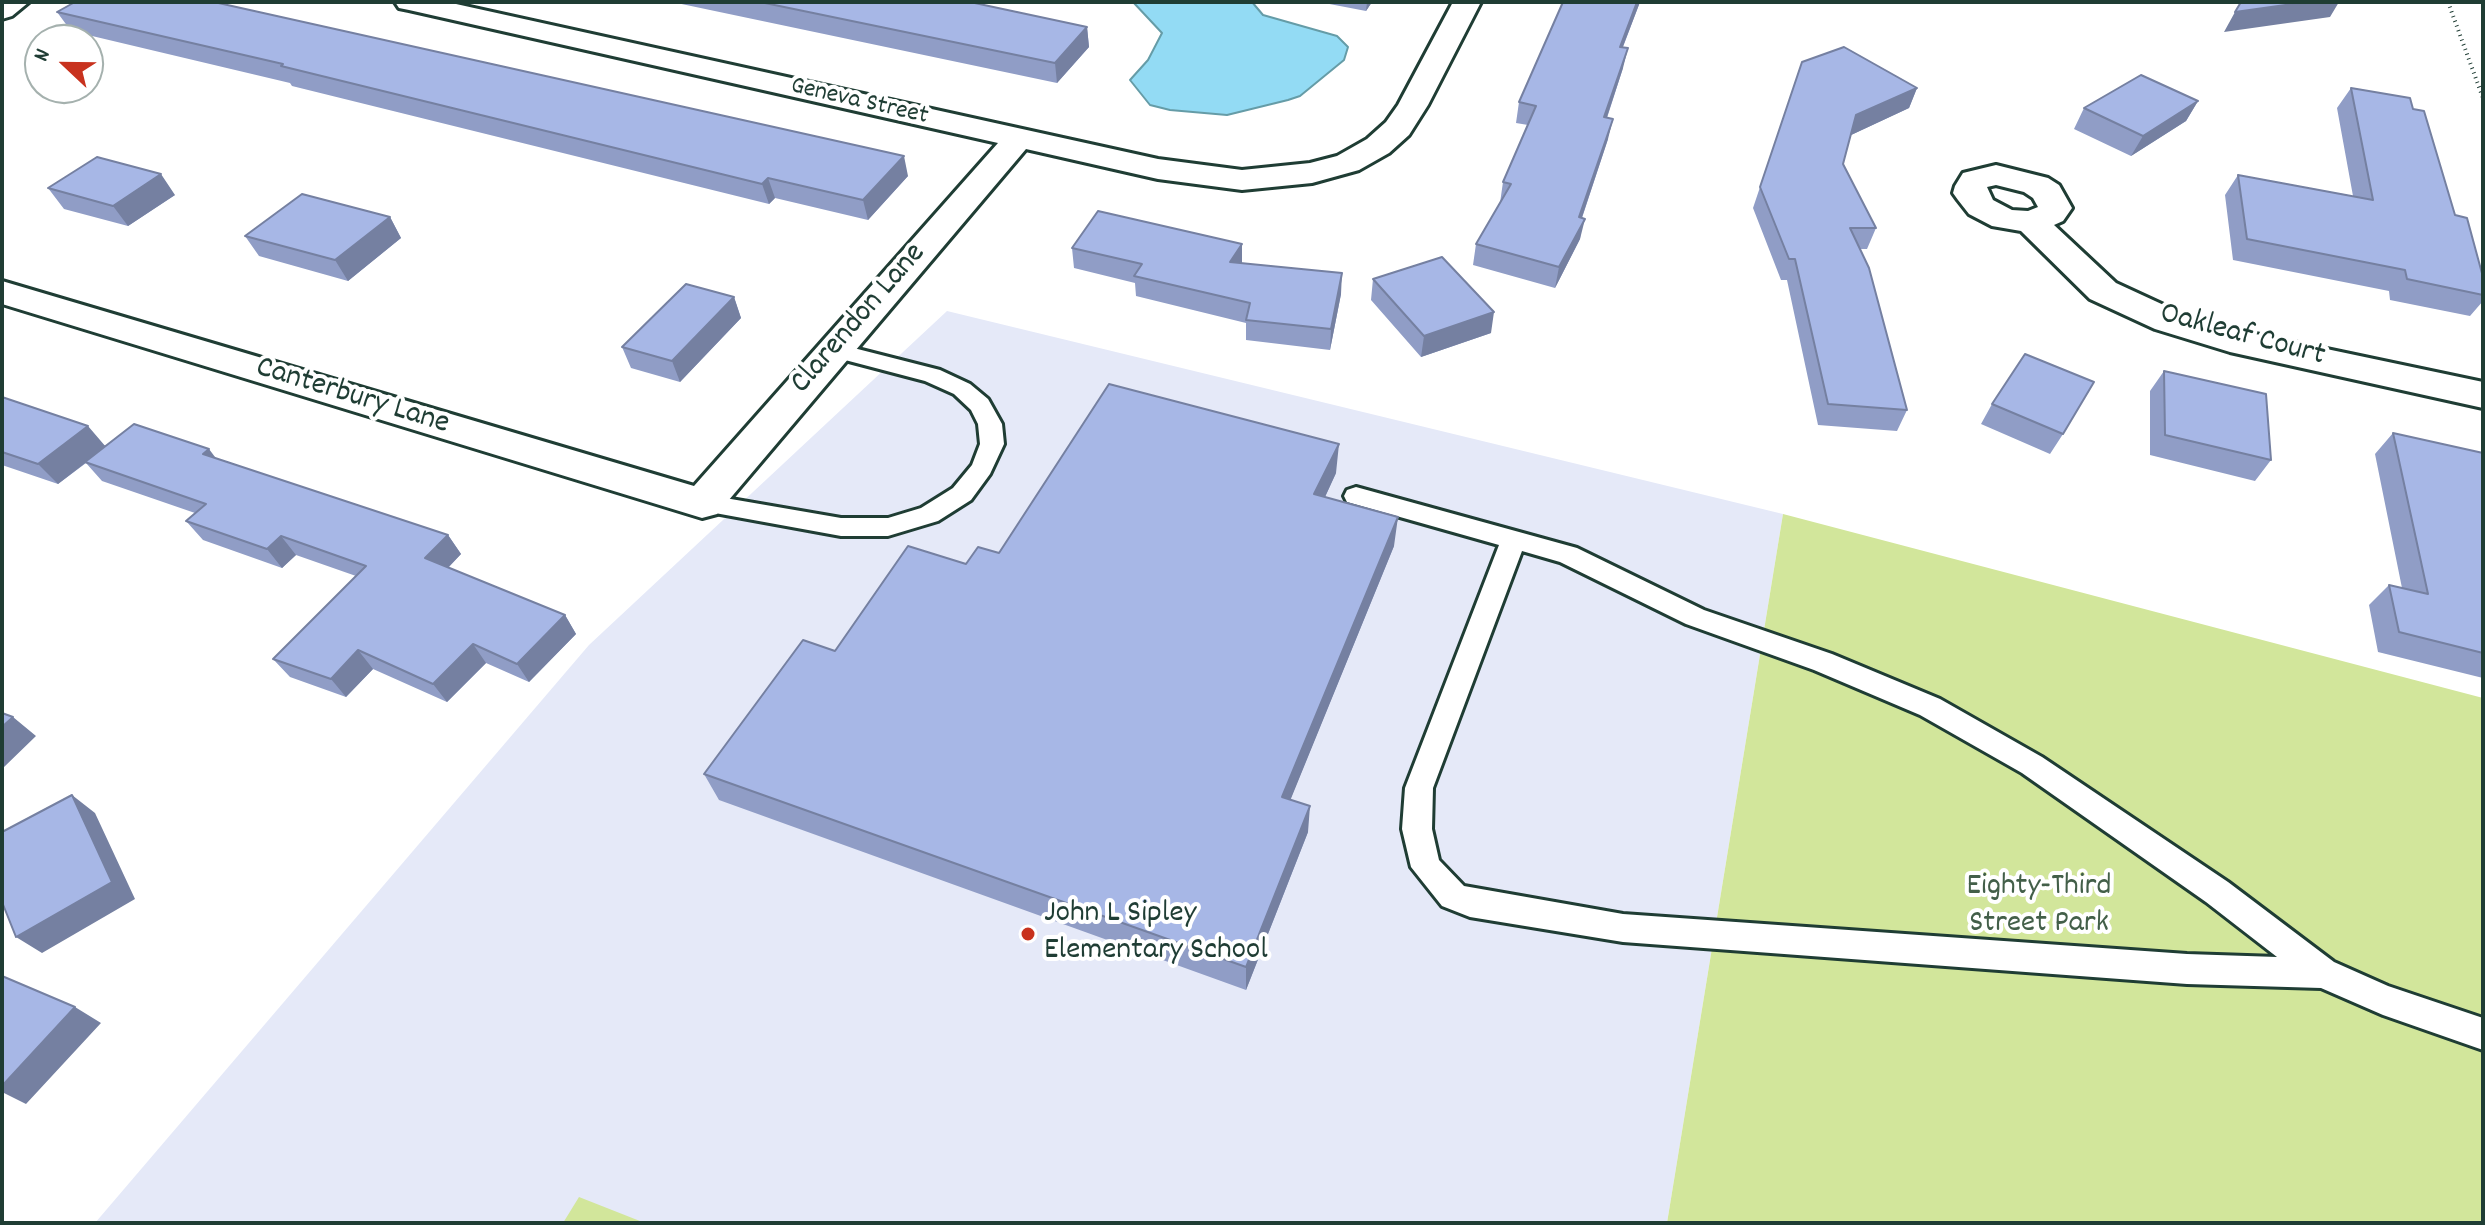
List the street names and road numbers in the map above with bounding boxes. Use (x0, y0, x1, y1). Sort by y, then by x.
street label: Geneva Street (787, 72, 931, 134)
street label: Clarendon Lane (784, 237, 936, 403)
street label: Oakleaf Court (2155, 297, 2329, 377)
street label: Canterbury Lane (251, 350, 453, 446)

